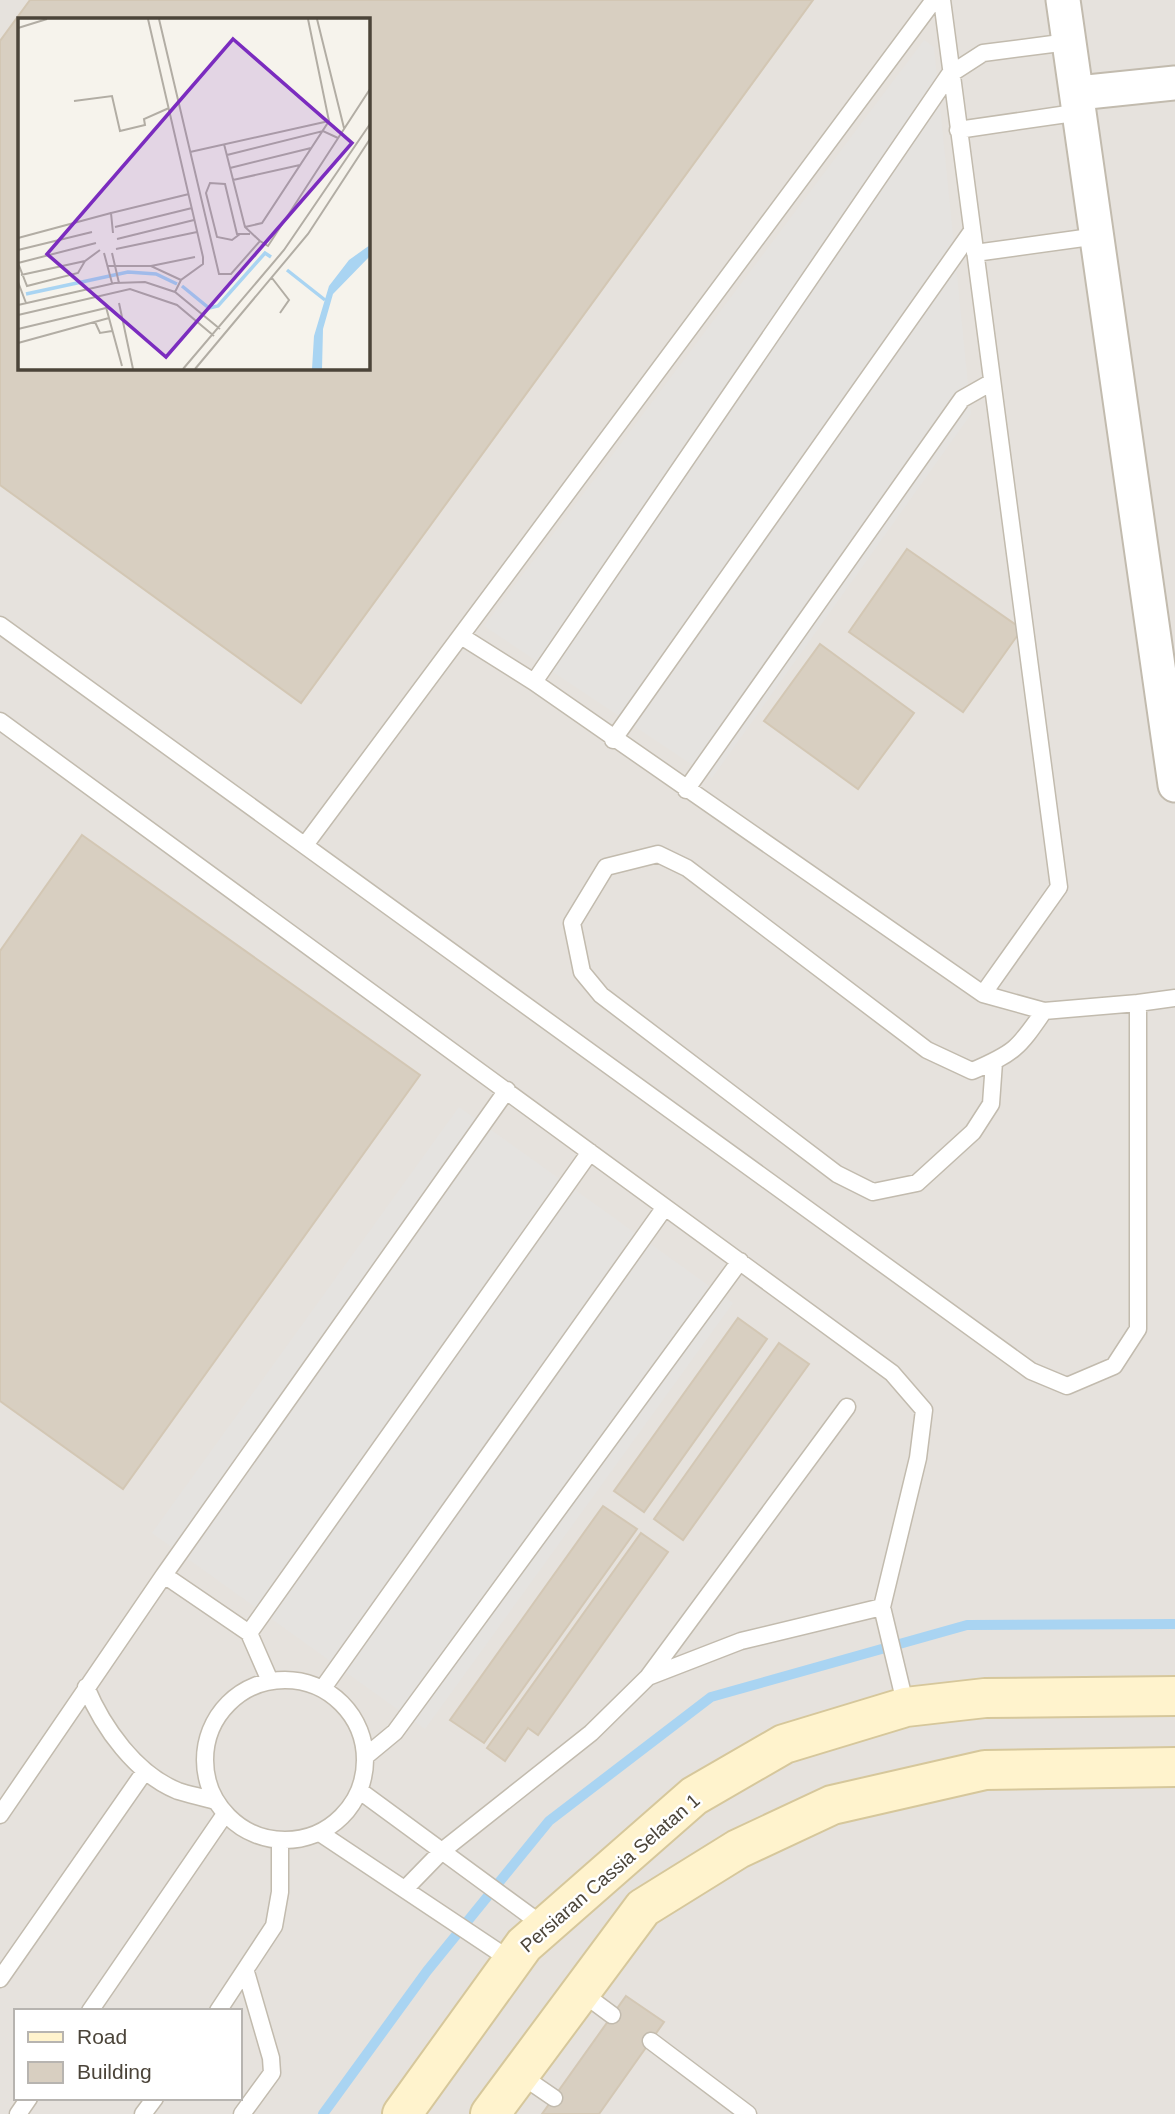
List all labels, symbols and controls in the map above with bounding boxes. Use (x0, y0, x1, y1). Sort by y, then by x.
inset map (18, 18, 369, 369)
street label: Persiaran Cassia Selatan 1 (516, 1790, 704, 1956)
legend (14, 2009, 242, 2100)
text: Road (77, 2025, 127, 2048)
text: Building (77, 2060, 152, 2083)

